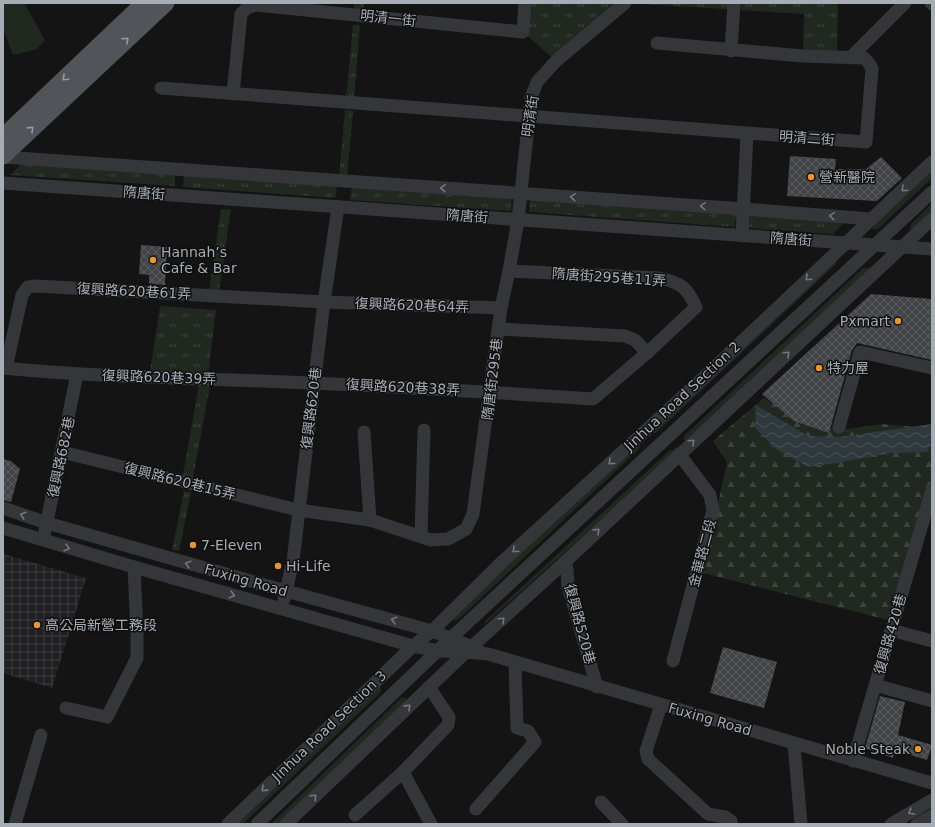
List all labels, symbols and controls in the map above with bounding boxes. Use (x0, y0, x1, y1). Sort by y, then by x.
street label: 明清一街 (359, 7, 417, 29)
one-way arrow (121, 37, 129, 44)
one-way arrow (62, 73, 70, 81)
street label: 明清街 (519, 94, 541, 138)
one-way arrow (26, 126, 34, 134)
street label: 明清二街 (779, 128, 835, 148)
place label: 營新醫院 (819, 169, 875, 185)
marker: 營新醫院 (806, 172, 816, 182)
one-way arrow (440, 183, 446, 192)
street label: 隋唐街 (122, 184, 166, 202)
one-way arrow (901, 184, 908, 191)
one-way arrow (570, 193, 576, 202)
one-way arrow (700, 202, 706, 211)
street label: 隋唐街 (445, 207, 489, 225)
one-way arrow (829, 212, 835, 221)
street label: 隋唐街 (769, 230, 813, 248)
place label: Hannah’s Cafe & Bar (161, 244, 237, 276)
marker: Hannah’s Cafe & Bar (148, 255, 158, 265)
street label: 隋唐街295巷11弄 (551, 265, 667, 289)
one-way arrow (806, 273, 813, 280)
street label: 復興路620巷61弄 (76, 280, 192, 302)
street label: 復興路620巷64弄 (354, 295, 470, 315)
place label: Pxmart (840, 313, 890, 329)
marker: Pxmart (893, 316, 903, 326)
street label: 隋唐街295巷 (479, 337, 505, 421)
street label: Jinhua Road Section 2 (620, 338, 743, 455)
one-way arrow (782, 351, 790, 359)
place label: 特力屋 (827, 360, 869, 376)
marker: 特力屋 (814, 363, 824, 373)
street label: 復興路620巷 (298, 366, 324, 450)
street label: 復興路620巷39弄 (101, 367, 217, 387)
street label: 復興路620巷38弄 (345, 376, 461, 398)
street label: 復興路682巷 (45, 415, 77, 499)
one-way arrow (687, 440, 695, 447)
one-way arrow (608, 457, 616, 464)
street label: 復興路620巷15弄 (122, 459, 238, 503)
one-way arrow (19, 511, 26, 520)
street label: 金華路二段 (685, 517, 719, 589)
one-way arrow (592, 528, 600, 536)
place label: 7-Eleven (201, 537, 262, 553)
marker: 7-Eleven (188, 540, 198, 550)
one-way arrow (63, 543, 70, 552)
one-way arrow (512, 545, 520, 553)
place label: Hi-Life (286, 558, 331, 574)
one-way arrow (185, 560, 191, 568)
street label: Fuxing Road (203, 561, 289, 599)
marker: Hi-Life (273, 561, 283, 571)
street label: 復興路520巷 (562, 582, 598, 666)
one-way arrow (229, 590, 236, 598)
street label: 復興路420巷 (871, 592, 909, 676)
place label: 高公局新營工務段 (45, 617, 157, 633)
one-way arrow (391, 617, 397, 625)
one-way arrow (497, 617, 505, 624)
marker: 高公局新營工務段 (32, 620, 42, 630)
street label: Jinhua Road Section 3 (268, 667, 389, 785)
street label: Fuxing Road (667, 700, 753, 738)
one-way arrow (403, 704, 411, 712)
place label: Noble Steak (825, 741, 911, 757)
marker: Noble Steak (913, 744, 923, 754)
one-way arrow (261, 784, 269, 792)
one-way arrow (309, 794, 317, 802)
one-way arrow (908, 807, 915, 814)

